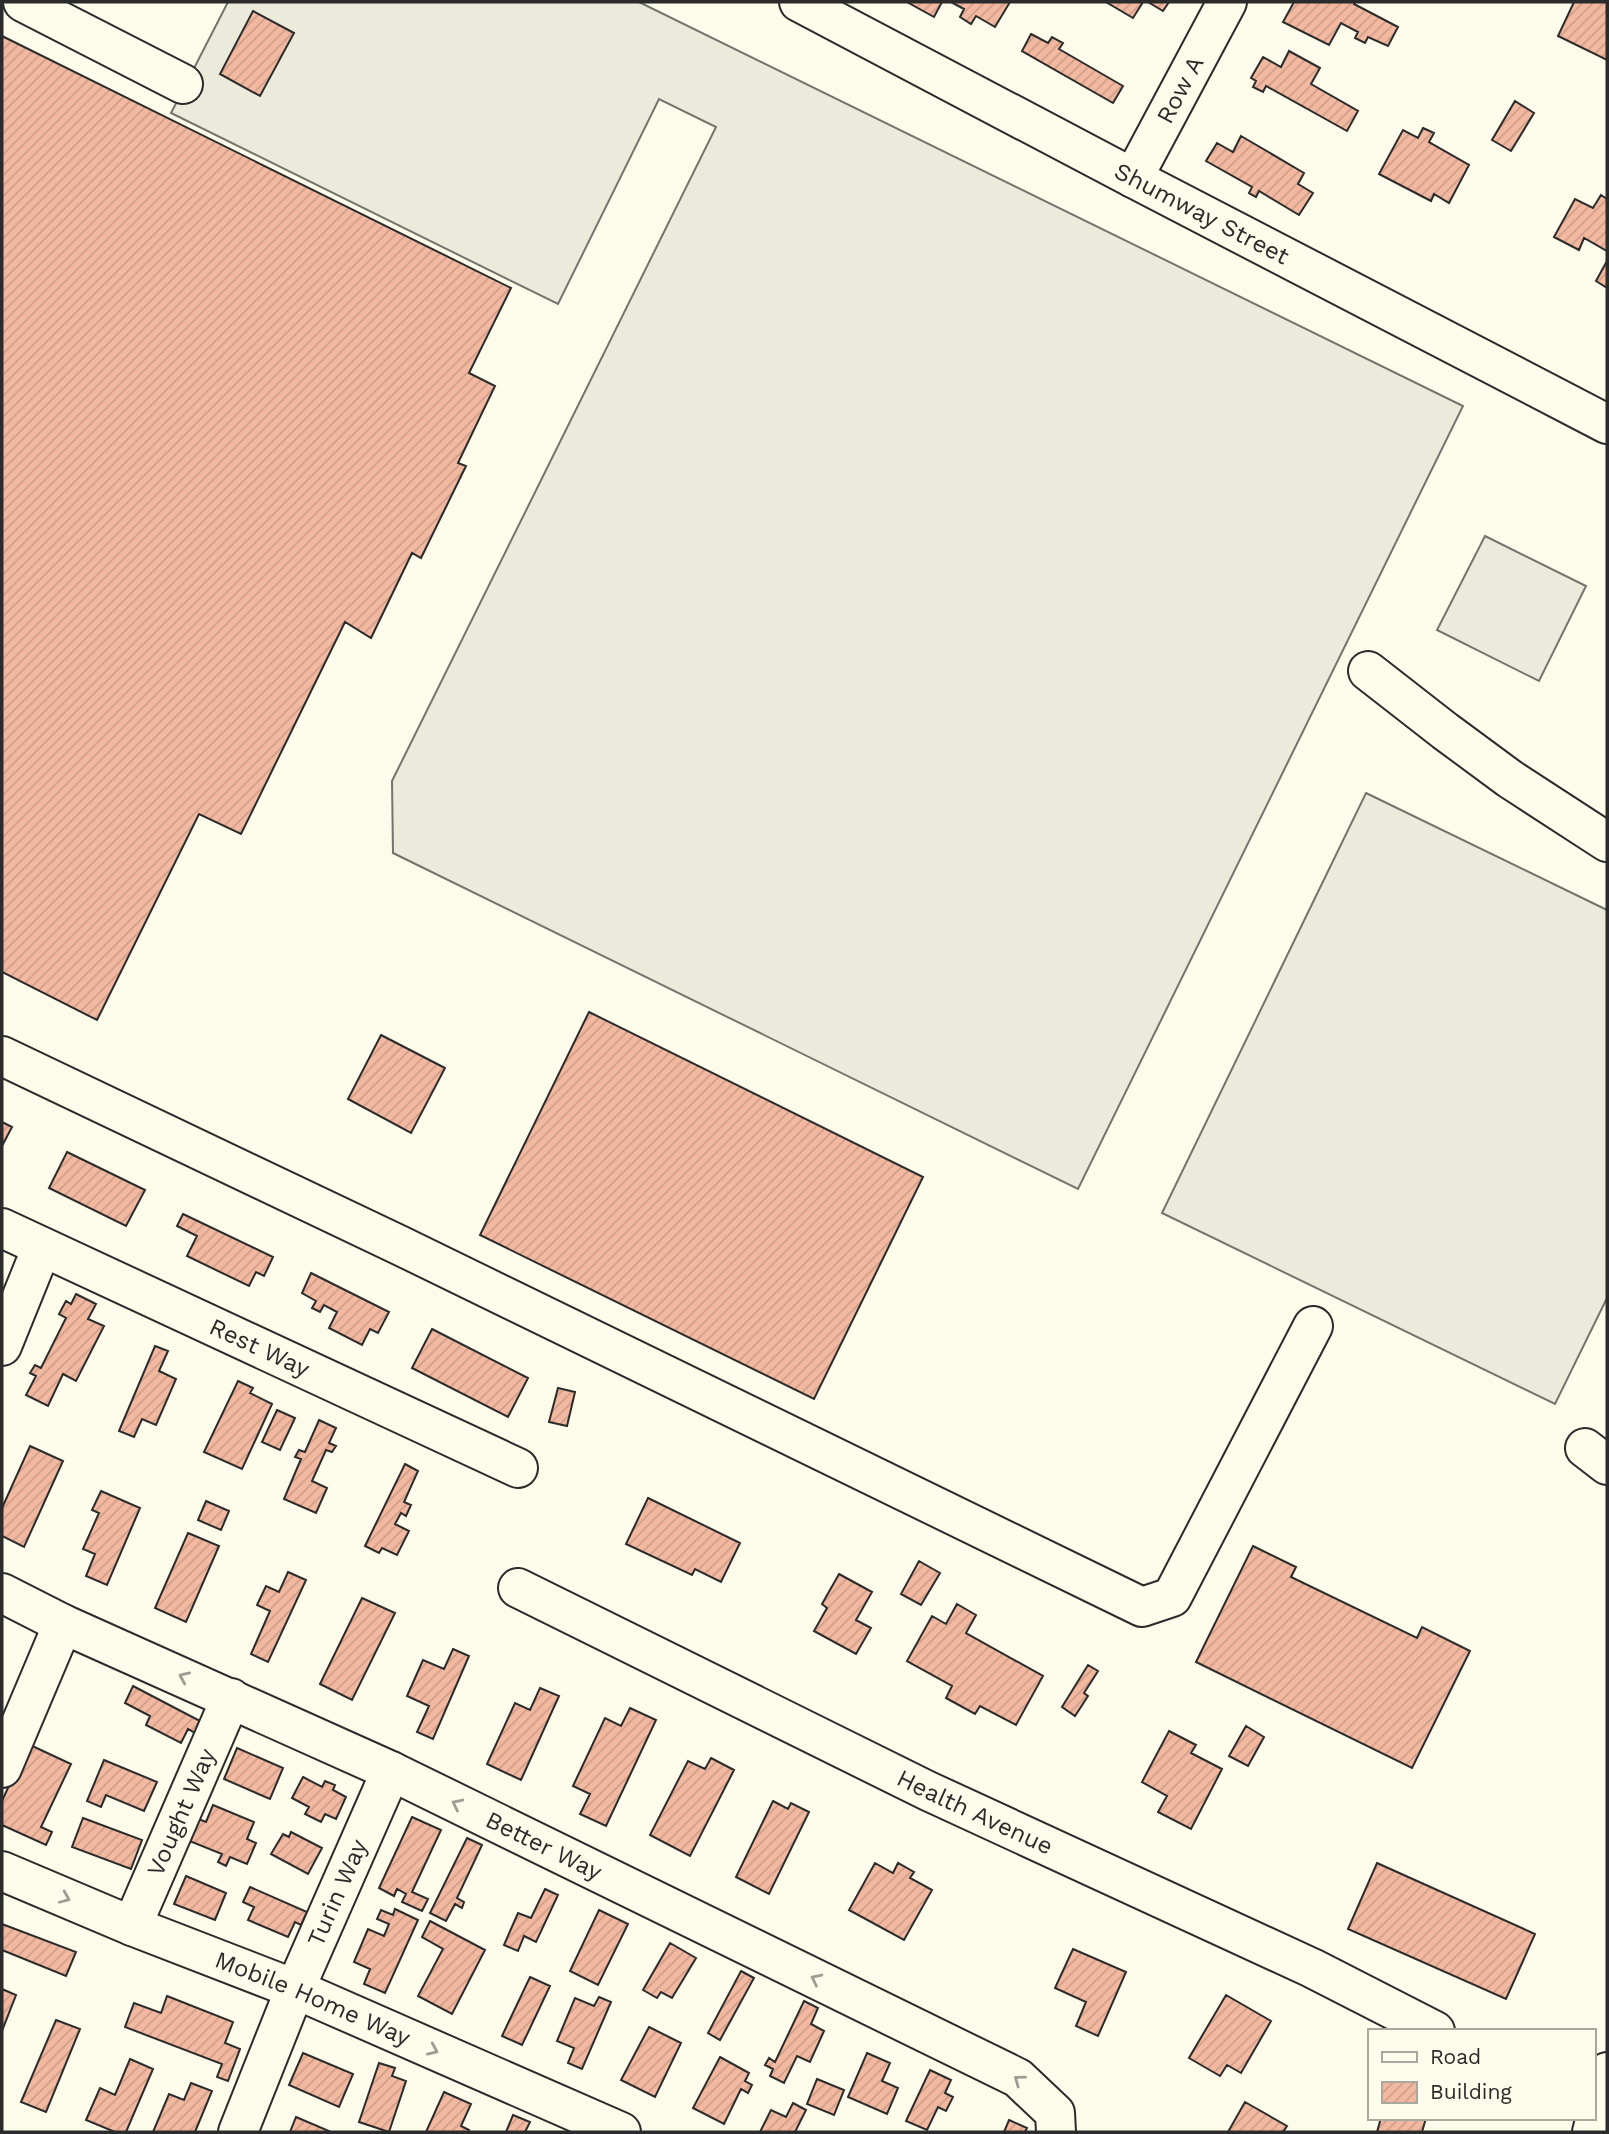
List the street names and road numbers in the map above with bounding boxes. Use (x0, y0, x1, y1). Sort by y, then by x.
street label: Row A (1151, 51, 1210, 128)
street label: Shumway Street (1110, 157, 1294, 271)
street label: Rest Way (205, 1312, 315, 1383)
street label: Vought Way (141, 1744, 222, 1880)
street label: Health Avenue (892, 1764, 1057, 1861)
street label: Better Way (481, 1806, 607, 1886)
street label: Turin Way (302, 1835, 373, 1951)
street label: Mobile Home Way (211, 1945, 415, 2052)

